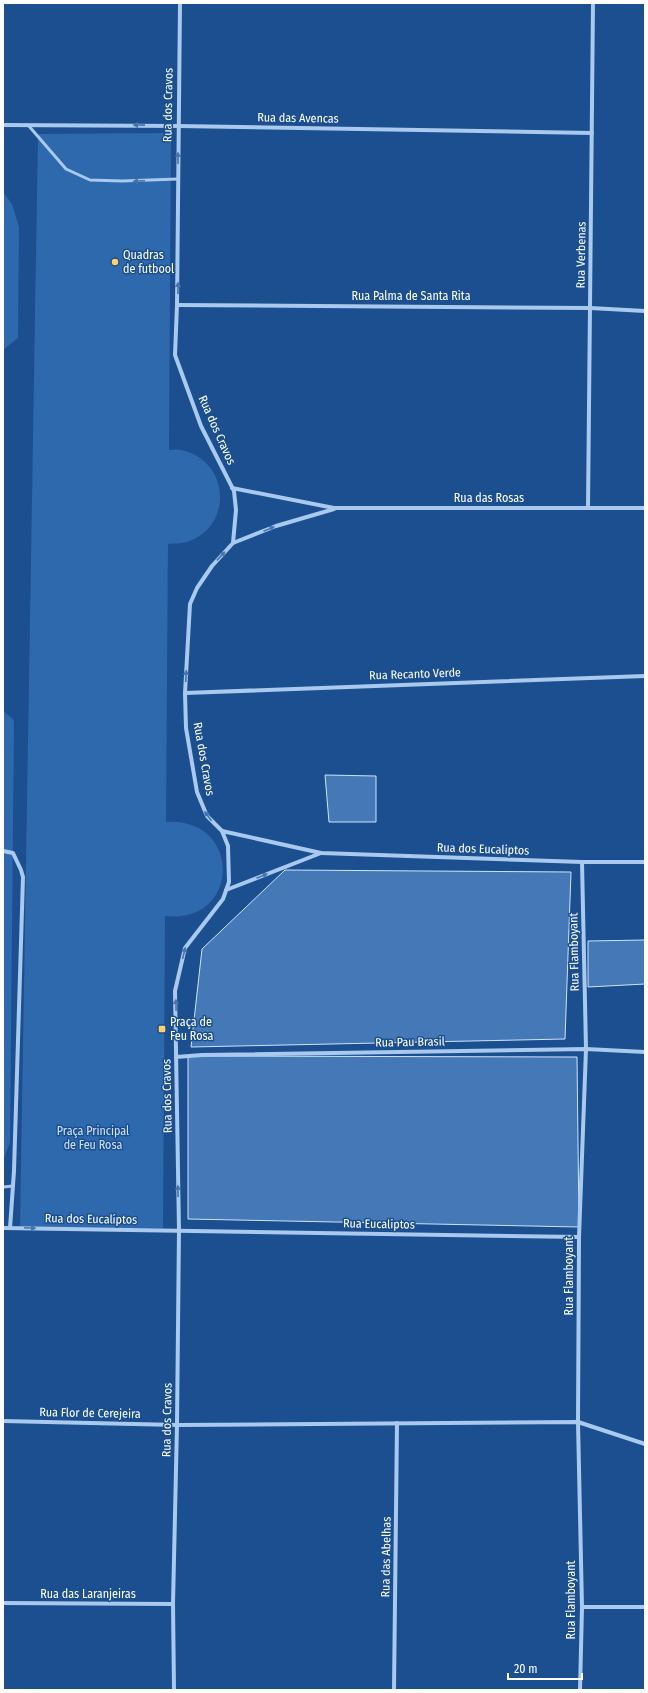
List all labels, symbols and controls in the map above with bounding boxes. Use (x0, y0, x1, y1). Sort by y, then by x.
street label: Rua dos Cravos (160, 68, 176, 142)
street label: Rua das Avencas (257, 110, 339, 126)
one-way arrow (132, 122, 145, 128)
one-way arrow (175, 151, 181, 164)
one-way arrow (133, 177, 145, 184)
street label: Rua Verbenas (573, 221, 589, 289)
place label: Quadras de futbool (123, 248, 174, 276)
marker: Quadras de futbool (110, 257, 120, 267)
one-way arrow (174, 282, 181, 294)
street label: Rua Palma de Santa Rita (351, 289, 471, 303)
street label: Rua dos Cravos (195, 393, 239, 467)
street label: Rua das Rosas (454, 491, 524, 505)
one-way arrow (263, 525, 275, 531)
one-way arrow (216, 551, 226, 561)
street label: Rua Recanto Verde (369, 665, 461, 683)
one-way arrow (183, 669, 189, 682)
street label: Rua dos Cravos (191, 721, 217, 797)
one-way arrow (204, 811, 212, 822)
street label: Rua dos Eucaliptos (437, 840, 529, 858)
one-way arrow (257, 873, 269, 879)
street label: Rua Flamboyant (566, 912, 582, 992)
one-way arrow (181, 947, 187, 959)
one-way arrow (173, 998, 179, 1011)
place label: Praça de Feu Rosa (170, 1015, 214, 1043)
marker: Praça de Feu Rosa (157, 1024, 167, 1034)
street label: Rua Pau Brasil (375, 1034, 445, 1050)
street label: Rua dos Cravos (159, 1059, 175, 1133)
park label: Praça Principal de Feu Rosa (57, 1124, 129, 1152)
one-way arrow (175, 1184, 181, 1197)
street label: Rua dos Eucalíptos (45, 1211, 137, 1227)
street label: Rua Eucaliptos (343, 1216, 415, 1232)
one-way arrow (24, 1225, 37, 1231)
street label: Rua Flamboyant (562, 1237, 576, 1315)
street label: Rua dos Cravos (159, 1383, 175, 1457)
street label: Rua Flor de Cerejeira (39, 1405, 141, 1421)
street label: Rua das Abelhas (378, 1517, 394, 1597)
street label: Rua Flamboyant (564, 1561, 578, 1639)
street label: Rua das Laranjeiras (40, 1587, 136, 1601)
scale bar (508, 1655, 582, 1681)
text: 20 m (514, 1662, 538, 1676)

